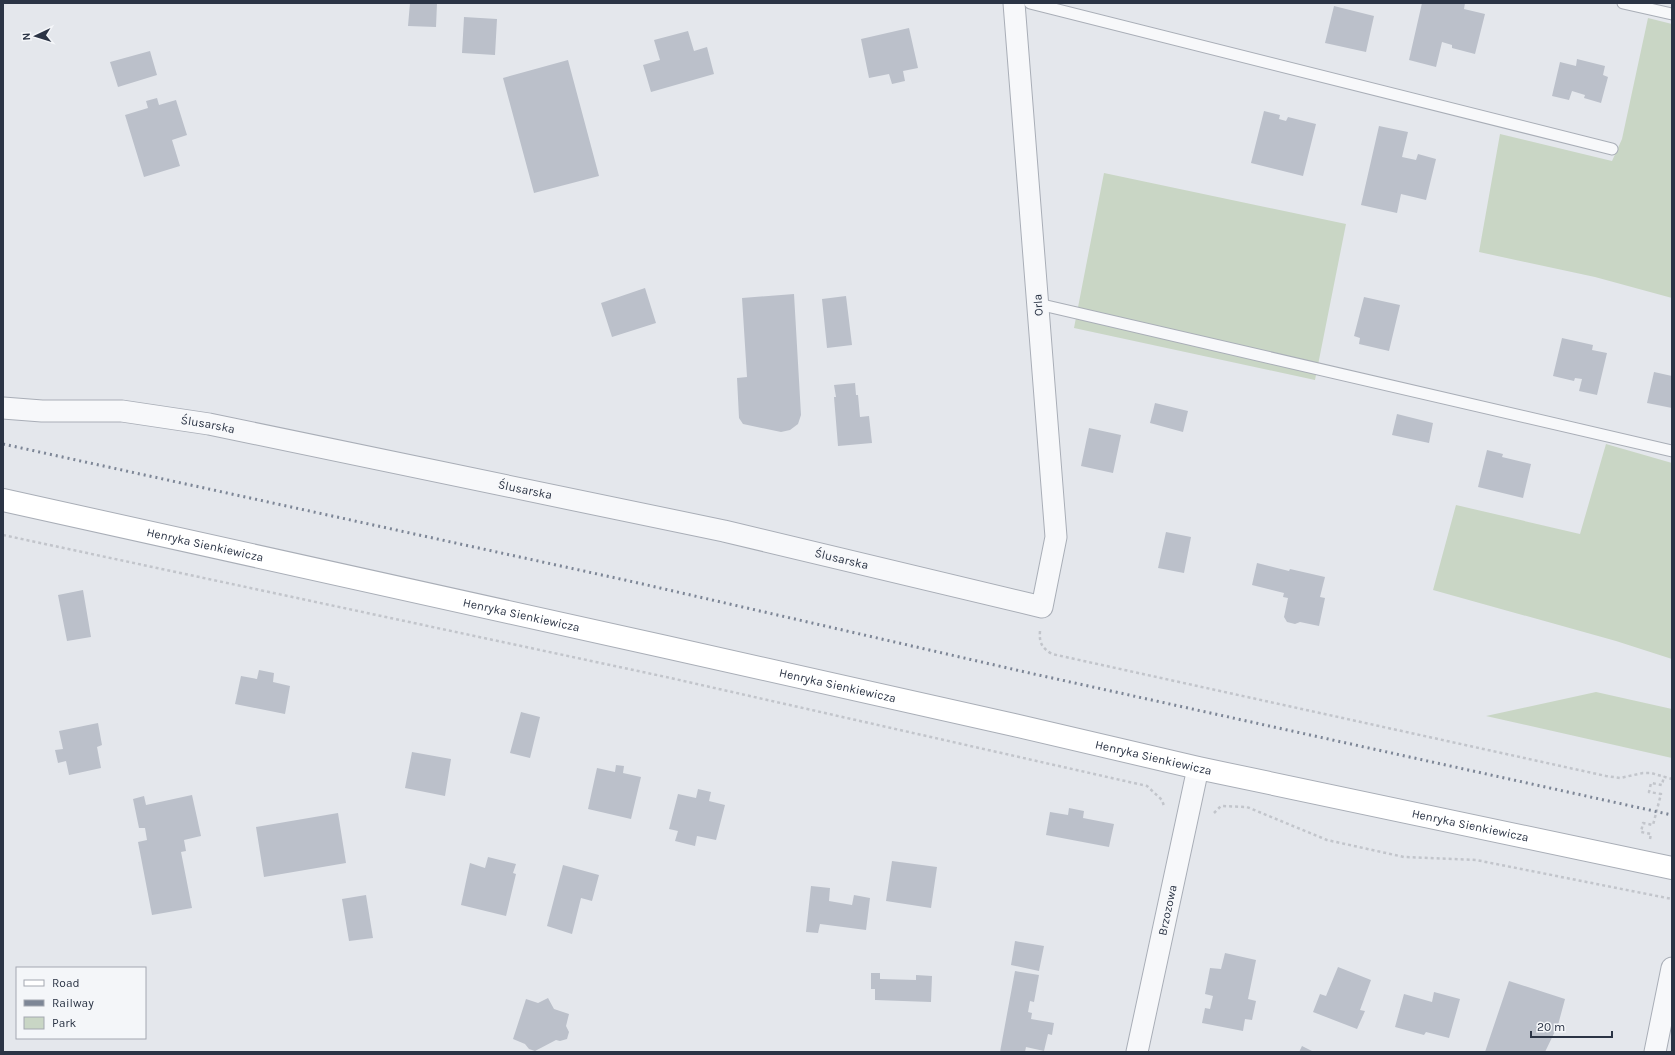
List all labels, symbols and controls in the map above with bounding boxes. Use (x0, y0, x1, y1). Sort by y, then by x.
north arrow (16, 16, 56, 56)
text: N (20, 32, 33, 41)
street label: Orla (1030, 294, 1046, 316)
street label: Ślusarska (180, 412, 236, 436)
street label: Ślusarska (497, 476, 553, 502)
street label: Henryka Sienkiewicza (145, 525, 265, 565)
street label: Ślusarska (813, 545, 870, 572)
street label: Henryka Sienkiewicza (462, 595, 581, 635)
street label: Henryka Sienkiewicza (778, 666, 897, 705)
street label: Henryka Sienkiewicza (1094, 737, 1213, 778)
street label: Henryka Sienkiewicza (1411, 806, 1530, 845)
street label: Brzozowa (1155, 884, 1180, 937)
legend (16, 967, 146, 1039)
text: Road (52, 976, 80, 990)
text: Railway (52, 996, 94, 1010)
scale bar (1531, 1013, 1612, 1039)
text: Park (52, 1016, 77, 1030)
text: 20 m (1537, 1020, 1565, 1034)

